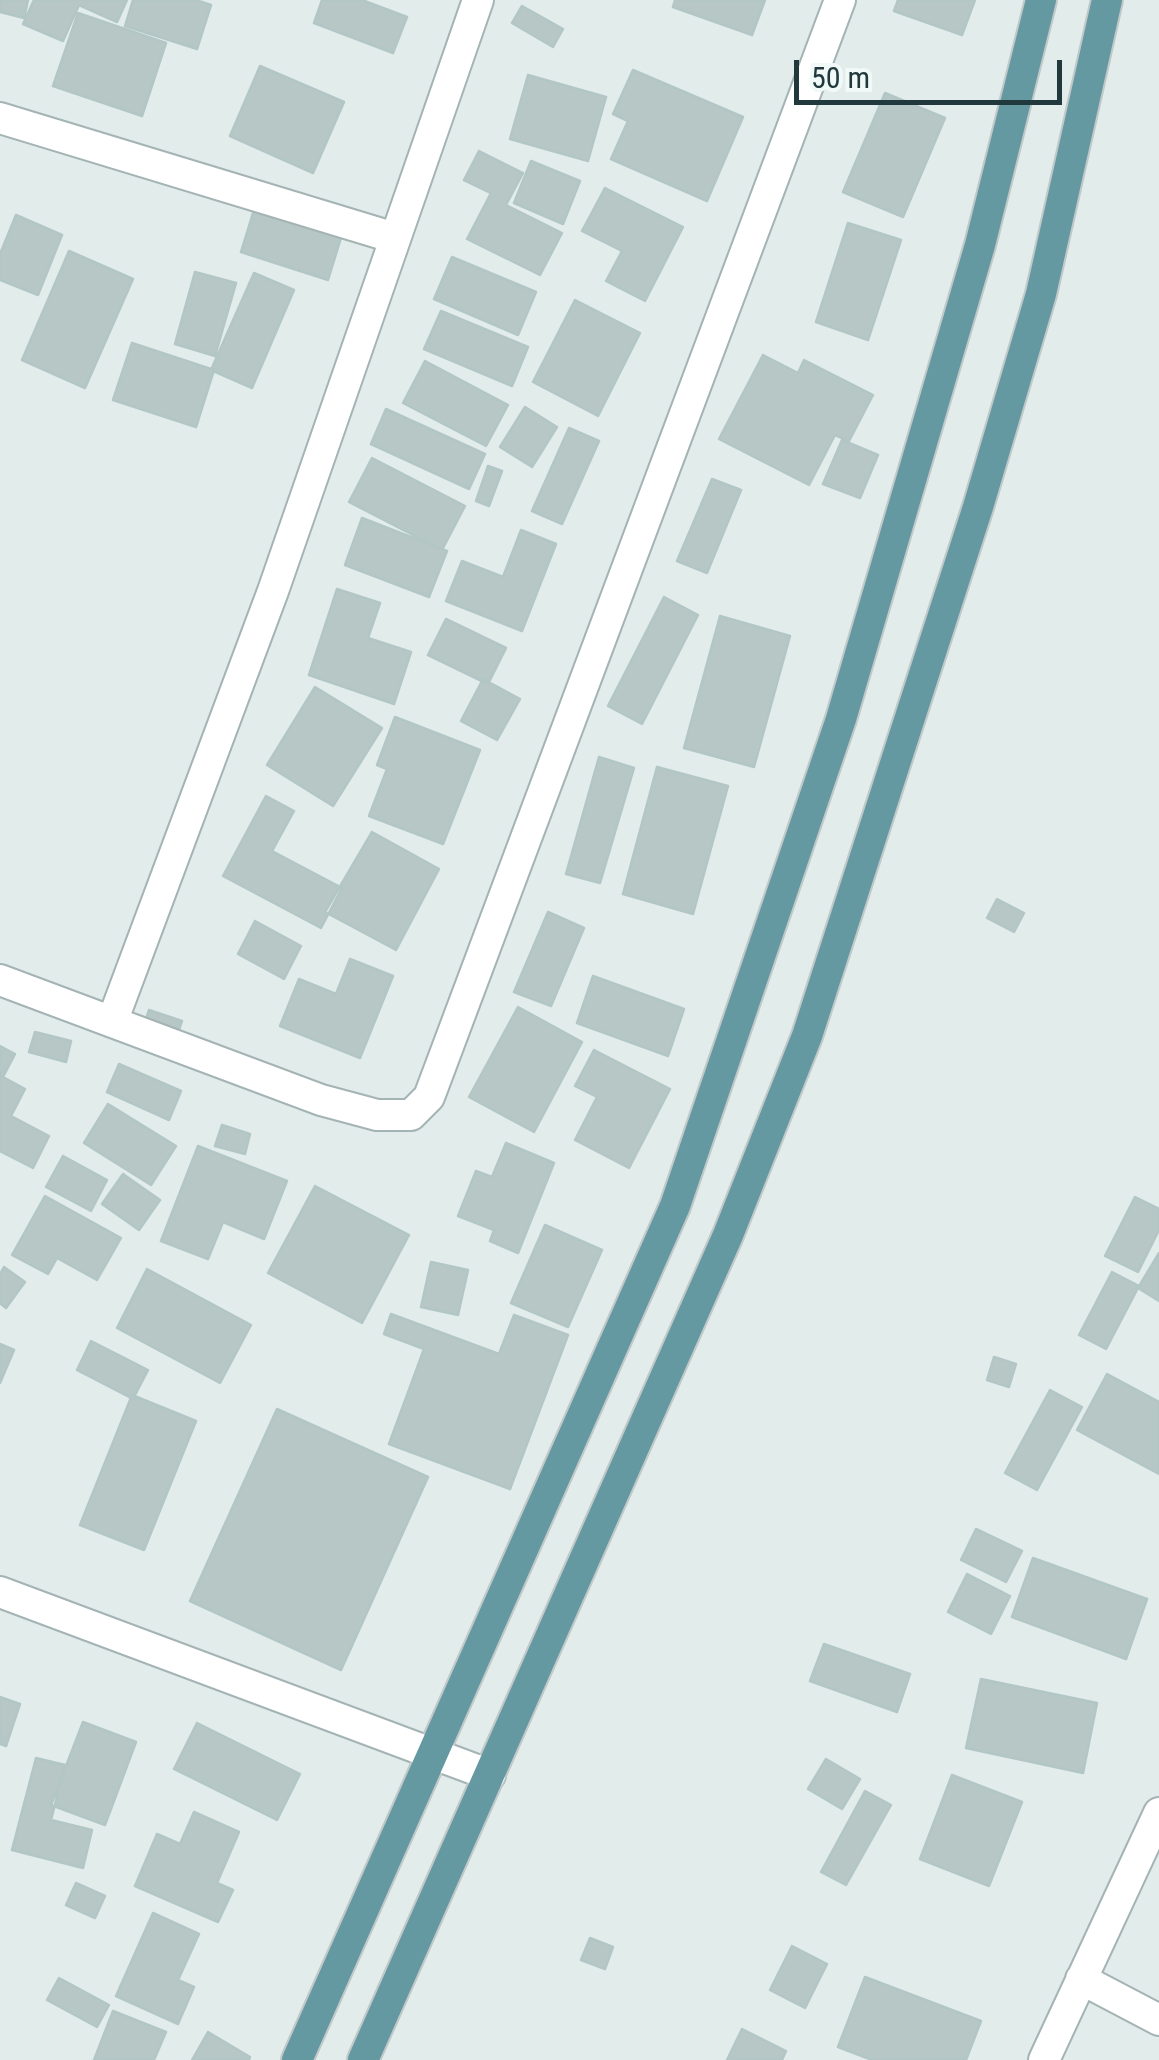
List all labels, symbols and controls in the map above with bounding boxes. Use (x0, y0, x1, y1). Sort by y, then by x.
scale bar (799, 40, 1066, 102)
text: 50 m (811, 60, 870, 95)

